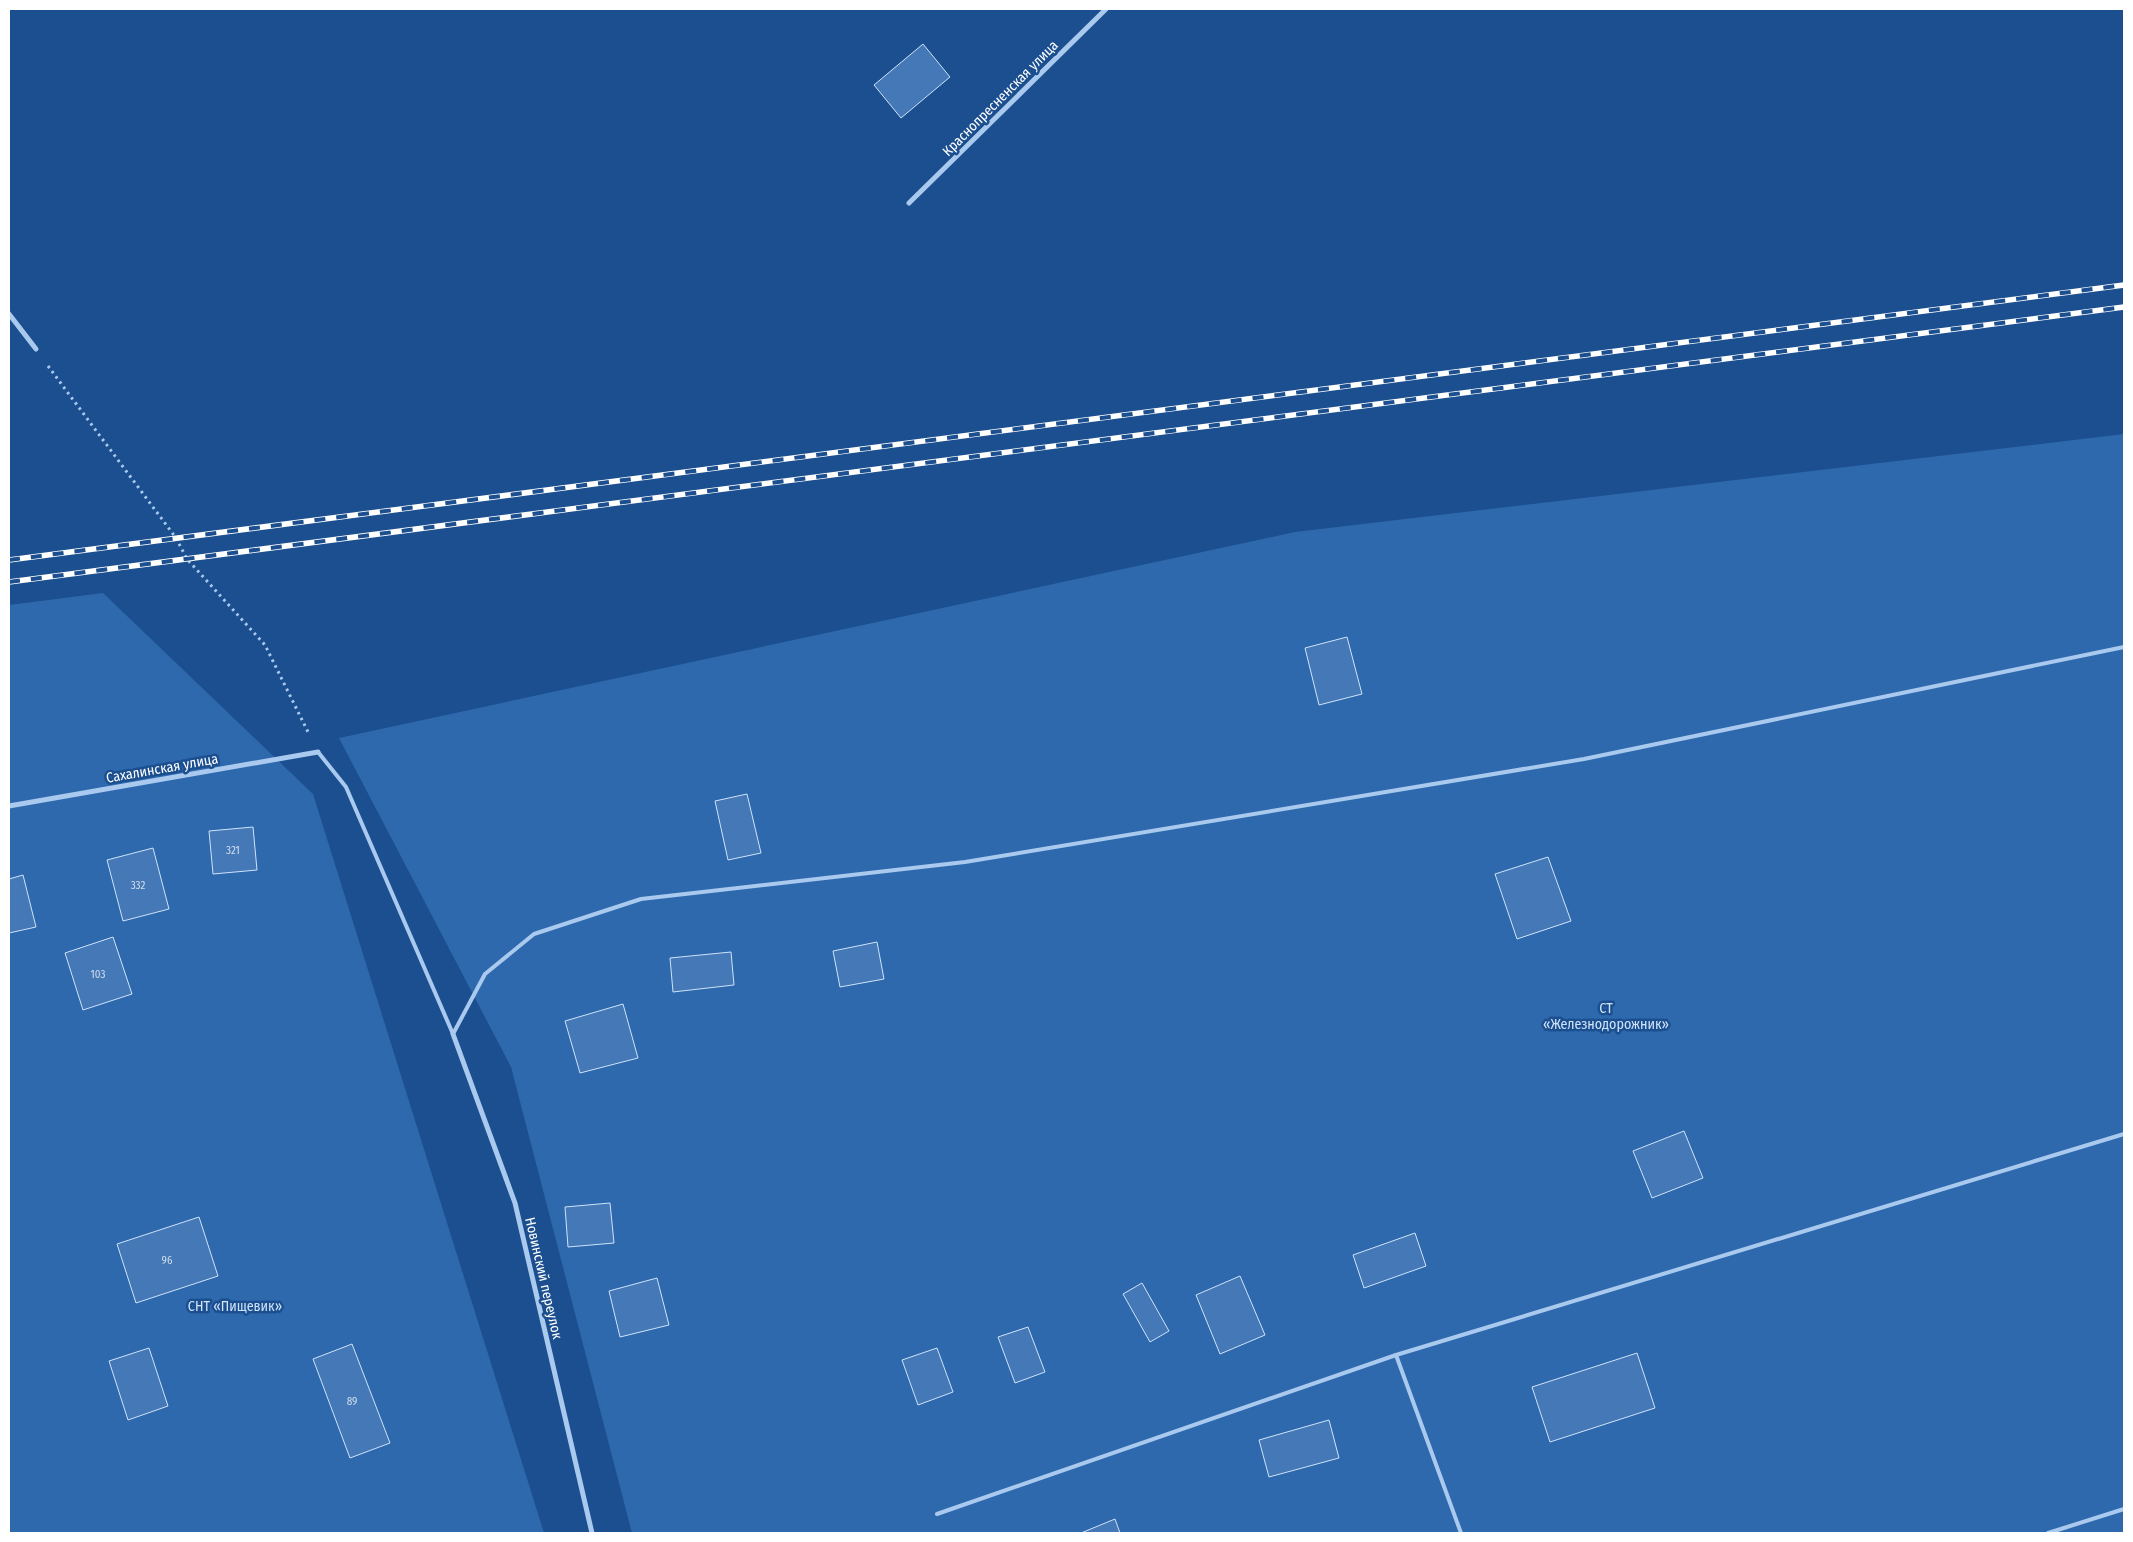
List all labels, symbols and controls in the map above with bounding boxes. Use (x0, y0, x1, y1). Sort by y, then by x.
street label: Краснопресненская улица (939, 37, 1062, 160)
street label: Сахалинская улица (105, 750, 219, 787)
house number: 321 (226, 844, 240, 857)
house number: 332 (131, 879, 145, 892)
house number: 103 (91, 968, 105, 981)
park label: СТ «Железнодорожник» (1543, 1000, 1669, 1033)
street label: Новинский переулок (521, 1215, 566, 1341)
house number: 96 (162, 1254, 173, 1267)
park label: СНТ «Пищевик» (188, 1298, 282, 1315)
house number: 89 (347, 1395, 357, 1408)

